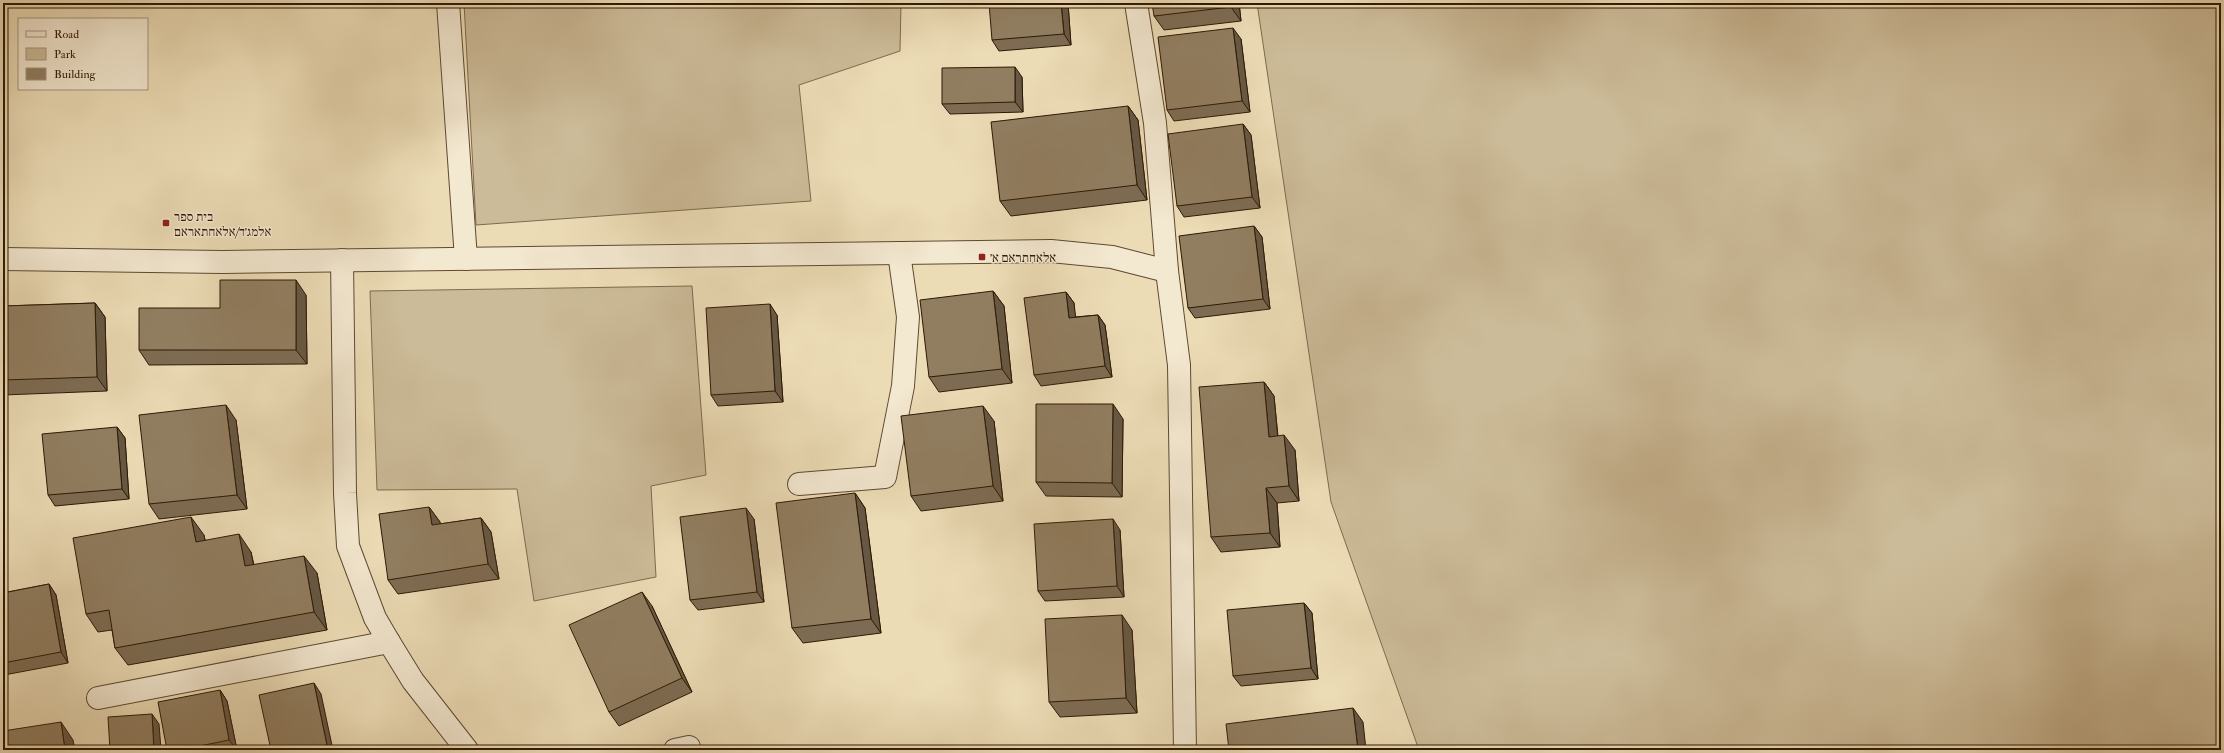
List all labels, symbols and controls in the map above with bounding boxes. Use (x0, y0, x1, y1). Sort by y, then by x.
legend (18, 18, 148, 90)
text: Road (54, 27, 79, 42)
text: Park (54, 47, 76, 62)
text: Building (54, 67, 97, 82)
place label: בית ספר אלמג׳ד/אלאחתאראם (174, 209, 271, 240)
marker: בית ספר אלמג׳ד/אלאחתאראם (161, 218, 171, 228)
place label: אלאחתראם א׳ (990, 250, 1056, 266)
marker: אלאחתראם א׳ (977, 252, 987, 262)

